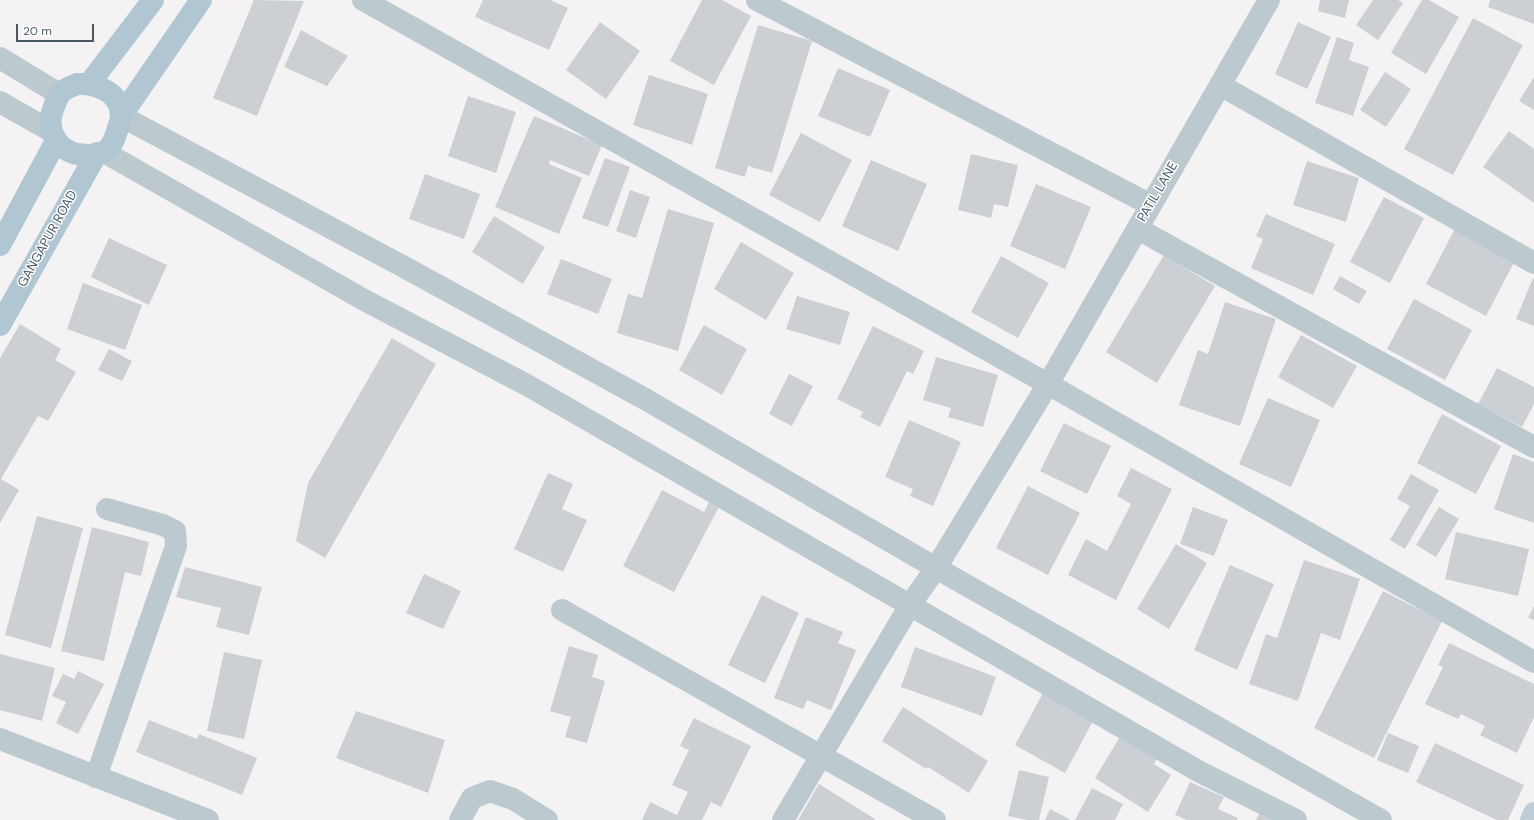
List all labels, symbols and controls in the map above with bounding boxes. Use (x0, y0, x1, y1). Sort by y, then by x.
scale bar (18, 16, 96, 42)
text: 20 m (23, 23, 52, 39)
street label: PATIL LANE (1135, 159, 1181, 225)
street label: GANGAPUR ROAD (15, 188, 81, 290)

